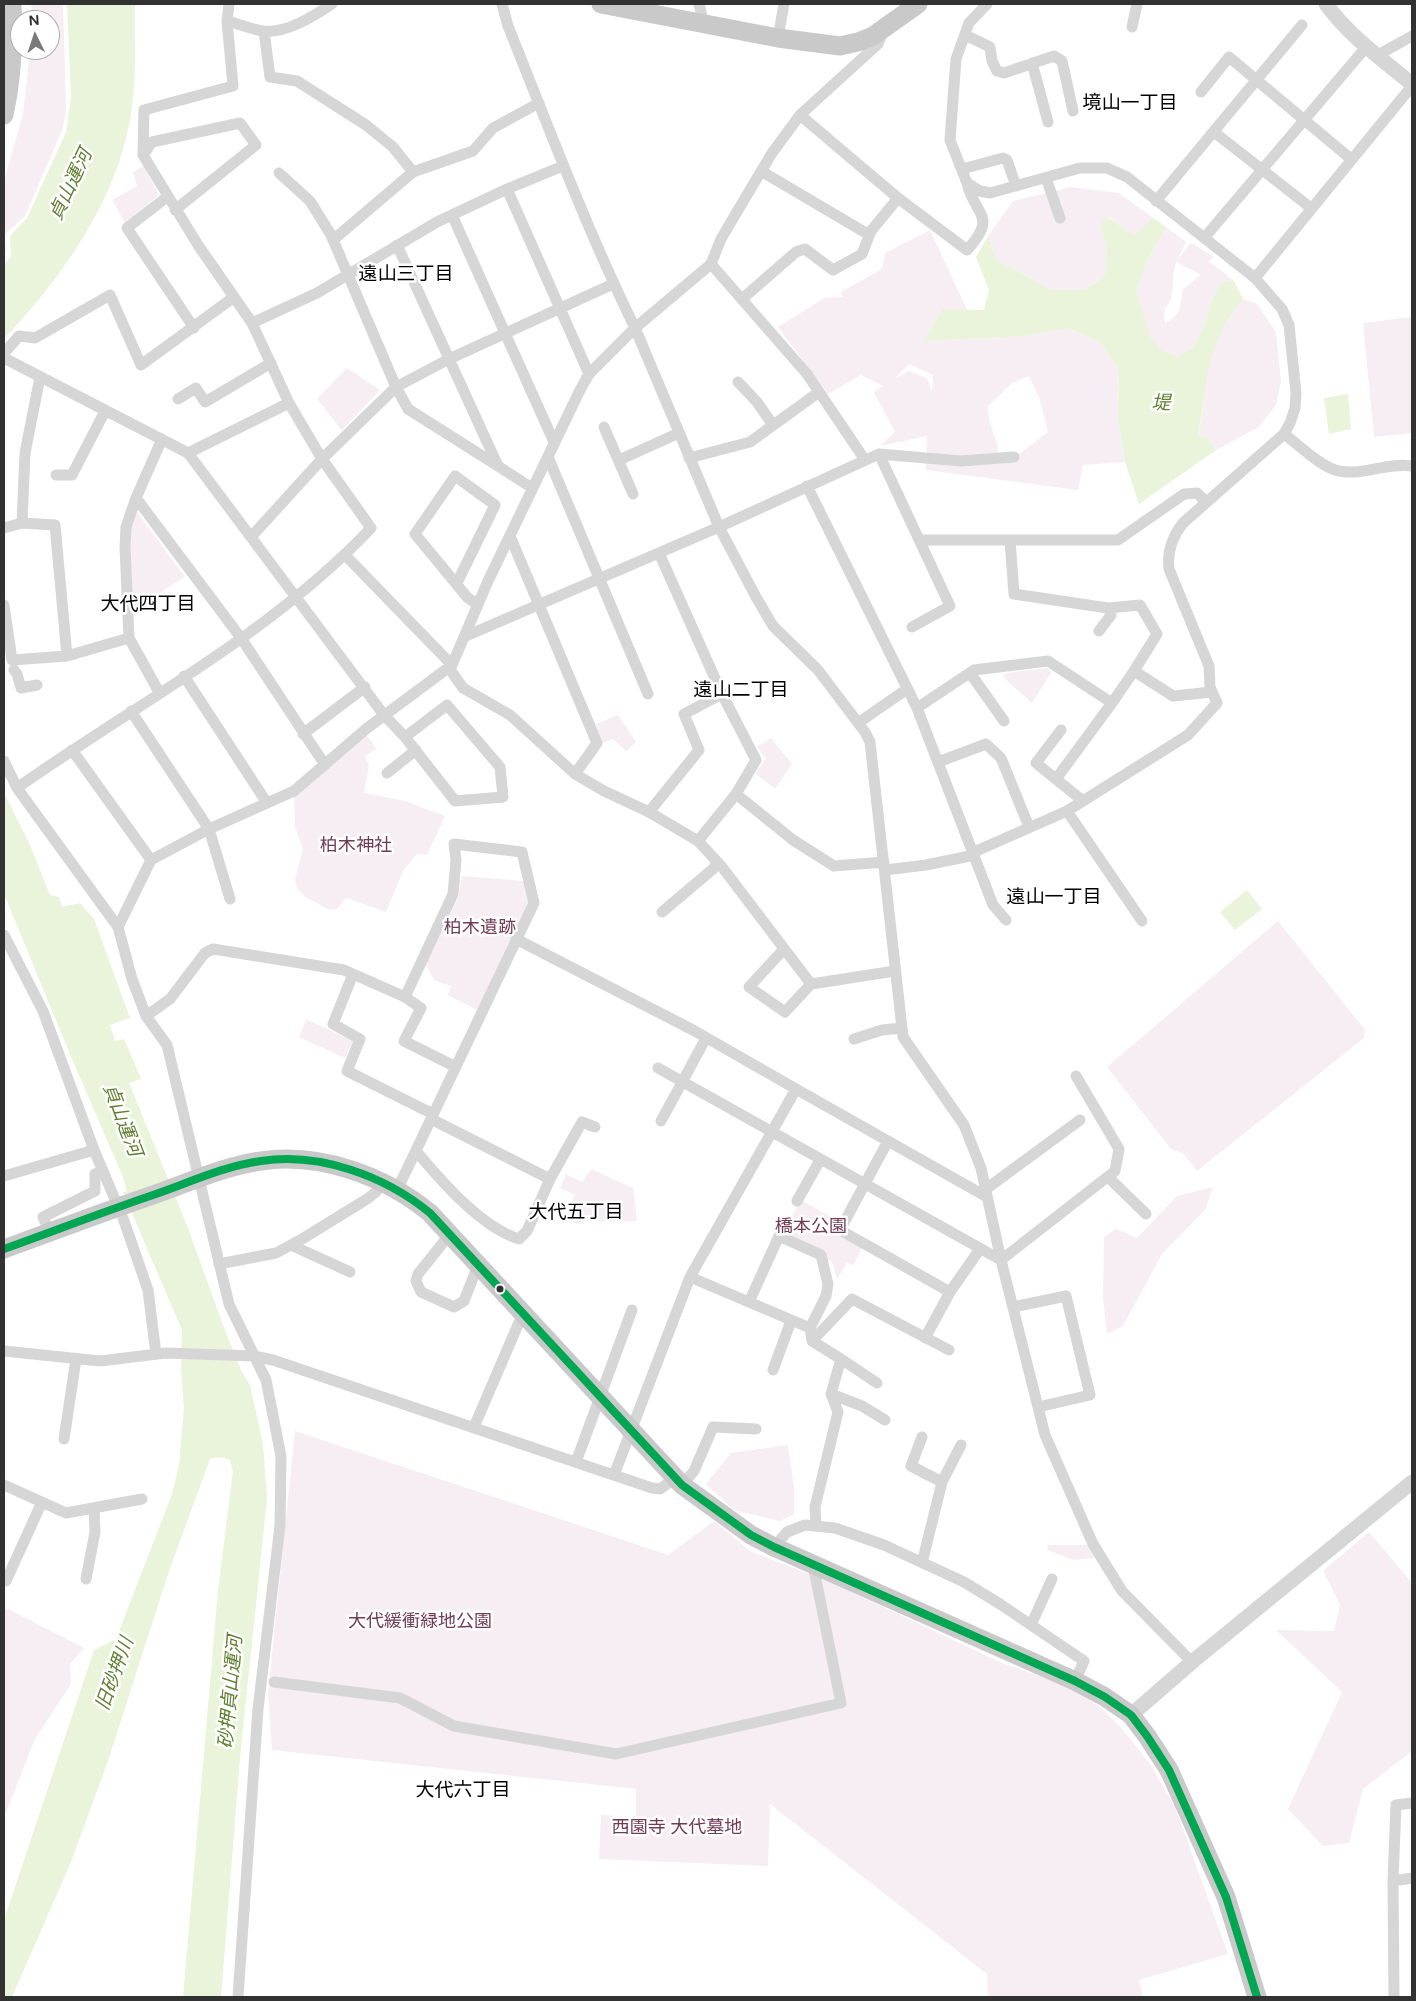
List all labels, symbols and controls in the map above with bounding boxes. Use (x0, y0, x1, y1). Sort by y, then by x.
north arrow (10, 10, 60, 60)
text: N (28, 12, 40, 29)
district label: 境山一丁目 (1083, 92, 1177, 114)
water label: 貞山運河 (45, 146, 97, 224)
district label: 遠山三丁目 (359, 263, 453, 285)
water label: 堤 (1152, 392, 1170, 414)
district label: 大代四丁目 (101, 593, 195, 615)
district label: 遠山二丁目 (694, 679, 788, 701)
park label: 柏木神社 (320, 835, 392, 857)
district label: 遠山一丁目 (1007, 886, 1101, 908)
park label: 柏木遺跡 (444, 917, 516, 939)
water label: 貞山運河 (98, 1080, 146, 1160)
district label: 大代五丁目 (529, 1201, 623, 1223)
park label: 橋本公園 (775, 1216, 847, 1238)
unlabelled marker (495, 1284, 505, 1294)
park label: 大代緩衝緑地公園 (348, 1611, 492, 1633)
water label: 旧砂押川 (91, 1634, 139, 1714)
water label: 砂押貞山運河 (215, 1634, 247, 1750)
district label: 大代六丁目 (416, 1779, 510, 1801)
park label: 西園寺 大代墓地 (612, 1817, 742, 1839)

